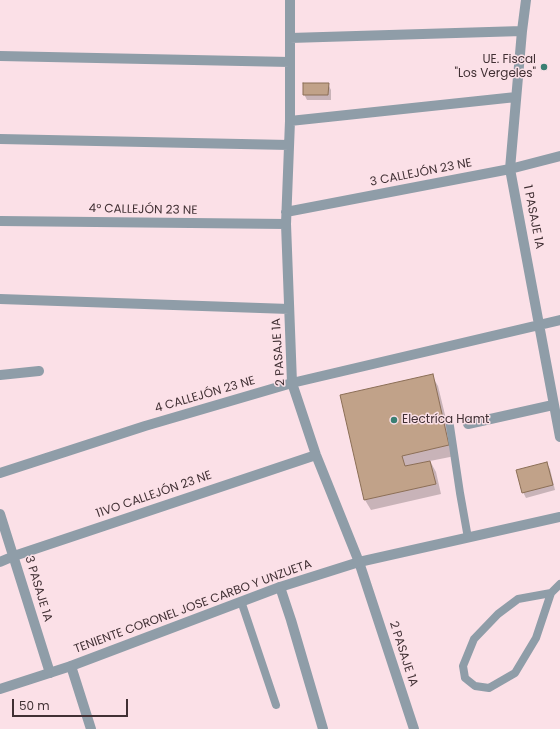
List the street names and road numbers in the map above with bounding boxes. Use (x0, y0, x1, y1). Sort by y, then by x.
street label: 3 CALLEJÓN 23 NE (369, 156, 473, 190)
street label: 1 PASAJE 1A (520, 184, 546, 250)
street label: 4° CALLEJÓN 23 NE (89, 202, 197, 218)
street label: 2 PASAJE 1A (269, 318, 289, 386)
street label: 4 CALLEJÓN 23 NE (153, 374, 257, 416)
street label: 11VO CALLEJÓN 23 NE (94, 468, 214, 522)
street label: 3 PASAJE 1A (21, 554, 55, 624)
street label: TENIENTE CORONEL JOSE CARBO Y UNZUETA (72, 557, 314, 657)
street label: 2 PASAJE 1A (386, 619, 420, 689)

